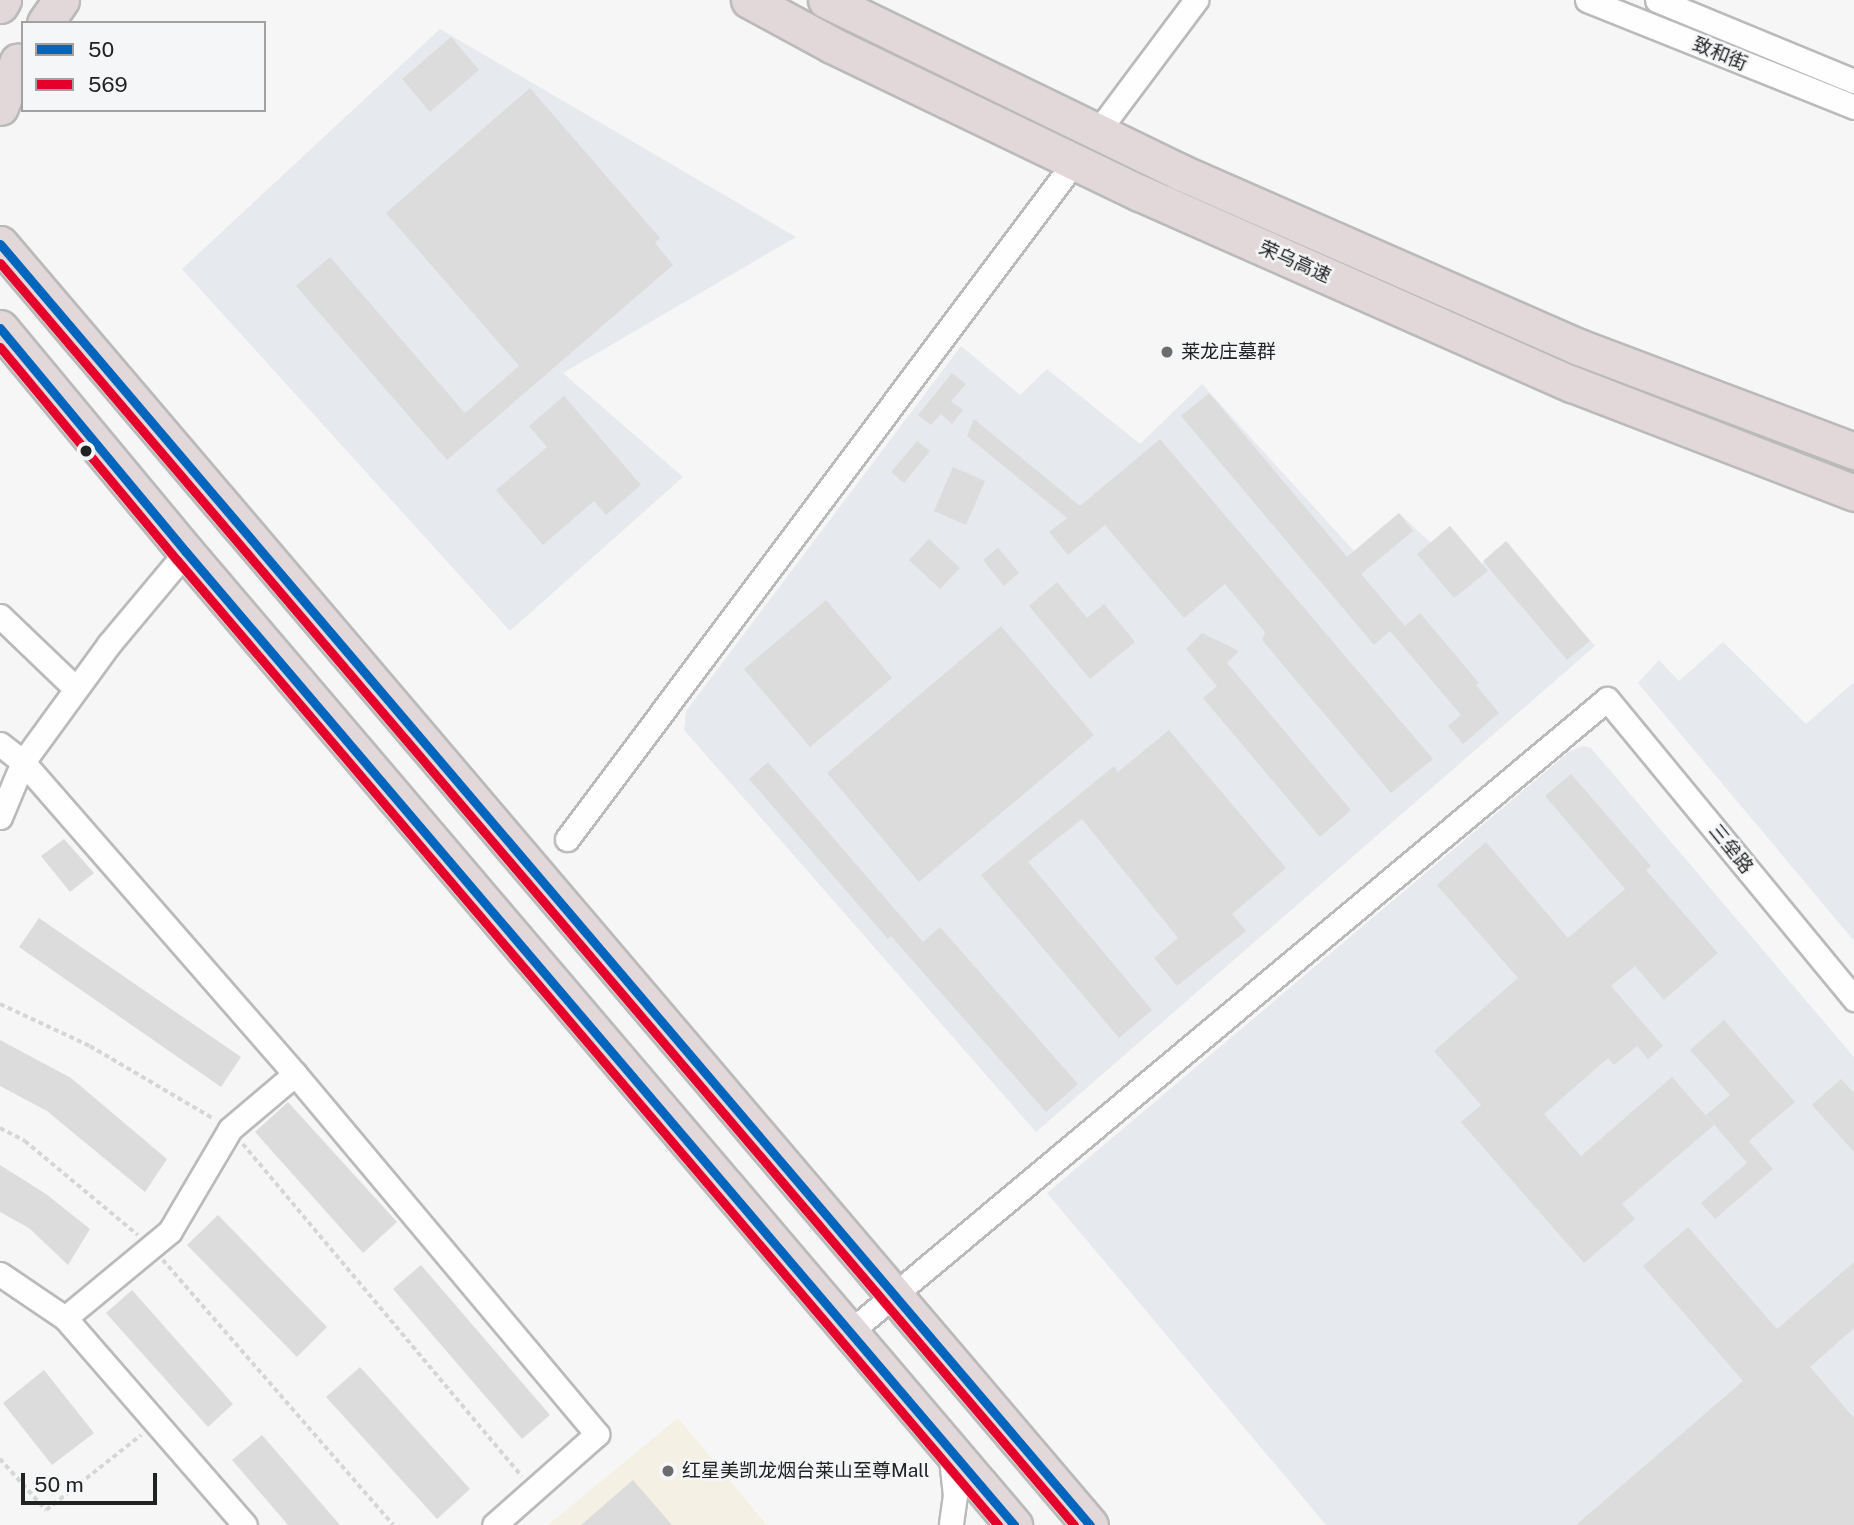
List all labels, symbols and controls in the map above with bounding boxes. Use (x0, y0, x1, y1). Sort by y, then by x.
legend (21, 21, 266, 112)
street label: 致和街 (1689, 33, 1751, 75)
text: 50 (88, 37, 114, 62)
text: 569 (88, 72, 128, 97)
street label: 荣乌高速 (1256, 236, 1334, 288)
place label: 莱龙庄墓群 (1181, 341, 1276, 363)
marker: 莱龙庄墓群 (1159, 344, 1175, 360)
unlabelled marker (79, 444, 93, 458)
street label: 三垒路 (1704, 820, 1758, 878)
scale bar (24, 1458, 161, 1502)
place label: 红星美凯龙烟台莱山至尊Mall (682, 1460, 929, 1482)
marker: 红星美凯龙烟台莱山至尊Mall (660, 1463, 676, 1479)
text: 50 m (34, 1472, 84, 1497)

